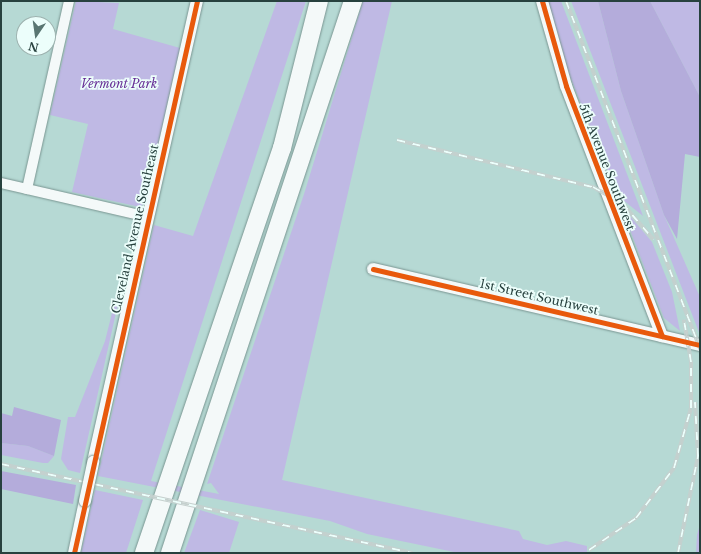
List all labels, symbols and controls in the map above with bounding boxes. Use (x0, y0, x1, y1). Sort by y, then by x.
north arrow (16, 16, 56, 56)
text: N (27, 39, 40, 55)
park label: Vermont Park (81, 77, 157, 91)
street label: 5th Avenue Southwest (576, 101, 638, 233)
street label: Cleveland Avenue Southeast (108, 143, 162, 315)
street label: 1st Street Southwest (478, 276, 600, 318)

